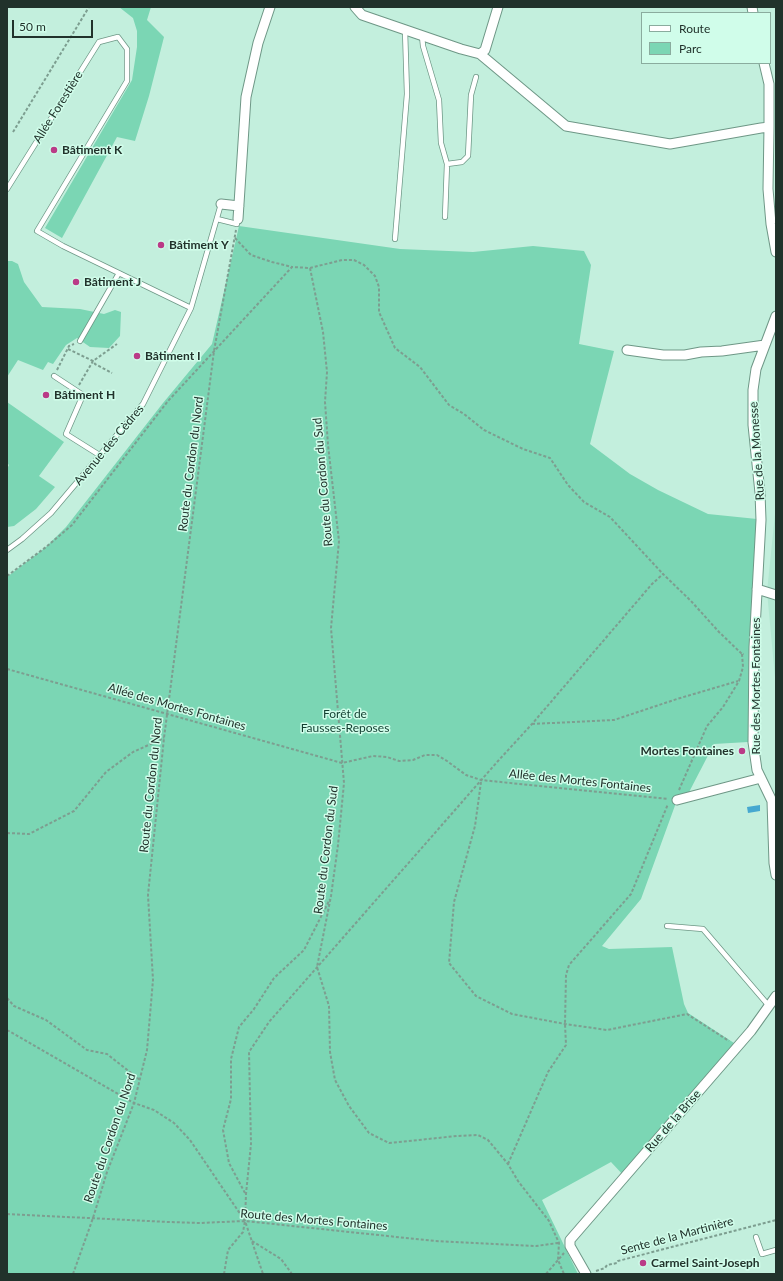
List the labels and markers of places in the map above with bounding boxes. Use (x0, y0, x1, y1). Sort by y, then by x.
place label: Bâtiment K (62, 143, 122, 157)
marker: Bâtiment K (49, 145, 59, 155)
place label: Bâtiment Y (169, 238, 229, 252)
marker: Bâtiment Y (156, 240, 166, 250)
place label: Bâtiment J (84, 275, 141, 289)
marker: Bâtiment J (71, 277, 81, 287)
place label: Bâtiment I (145, 349, 201, 363)
marker: Bâtiment I (132, 351, 142, 361)
place label: Bâtiment H (54, 388, 115, 402)
marker: Bâtiment H (41, 390, 51, 400)
place label: Mortes Fontaines (641, 744, 734, 758)
marker: Mortes Fontaines (737, 746, 747, 756)
place label: Carmel Saint-Joseph (651, 1256, 760, 1270)
marker: Carmel Saint-Joseph (638, 1258, 648, 1268)

